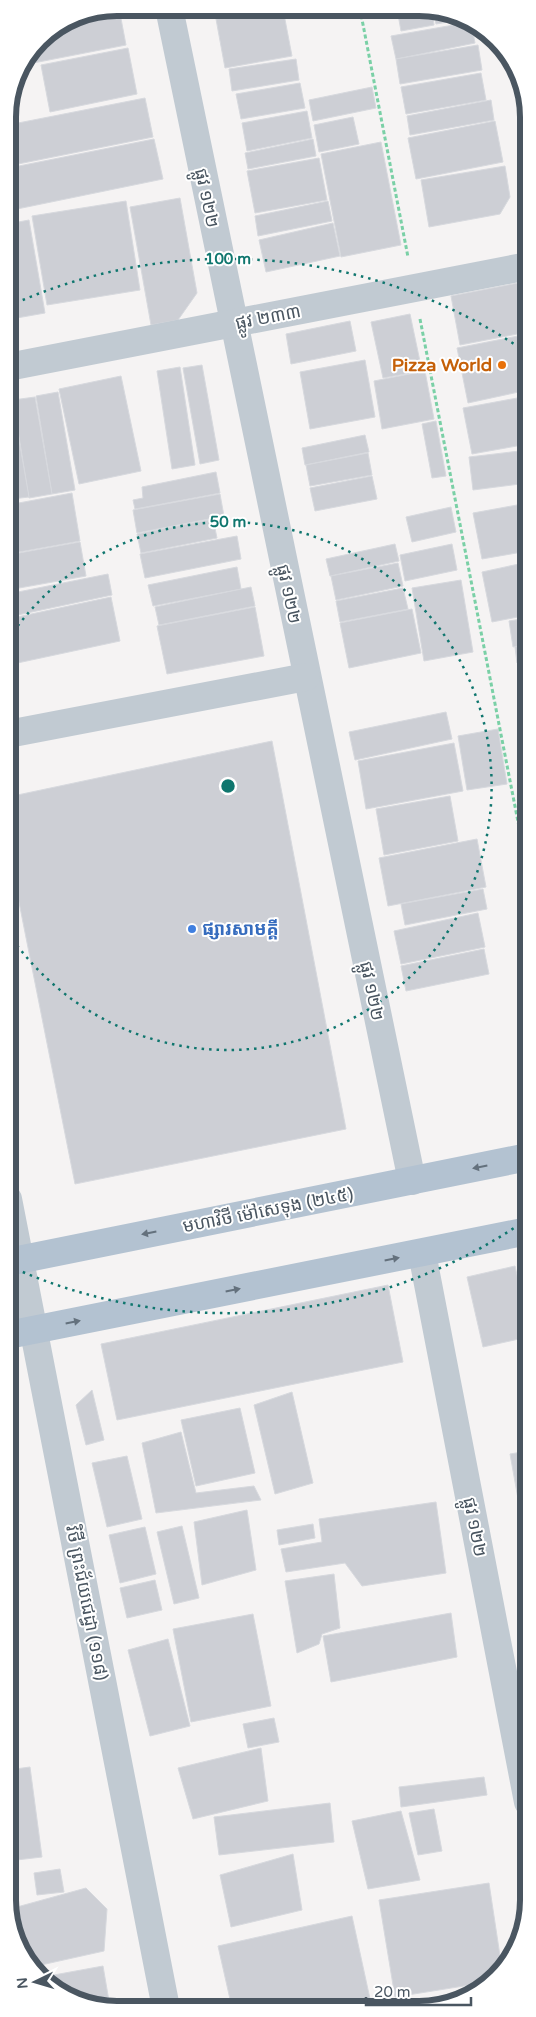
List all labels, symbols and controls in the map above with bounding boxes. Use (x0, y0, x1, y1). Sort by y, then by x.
street label: ផ្លូវ ១២២ (185, 166, 224, 231)
text: 100 m (205, 250, 251, 268)
street label: ផ្លូវ ២៣៣ (233, 300, 304, 339)
place label: Pizza World (392, 354, 492, 376)
marker: Pizza World (496, 359, 508, 371)
text: 50 m (210, 513, 246, 531)
street label: ផ្លូវ ១២២ (267, 562, 306, 627)
centre of rings (219, 777, 237, 795)
place label: ផ្សារសាមគ្គី (202, 918, 279, 940)
marker: ផ្សារសាមគ្គី (186, 923, 198, 935)
street label: ផ្លូវ ១២២ (350, 959, 389, 1024)
one-way arrow (473, 1163, 488, 1171)
street label: មហាវិថី ម៉ៅសេទុង (២៤៥) (181, 1182, 356, 1239)
one-way arrow (141, 1230, 157, 1238)
one-way arrow (384, 1254, 400, 1262)
one-way arrow (225, 1286, 241, 1294)
one-way arrow (66, 1318, 81, 1326)
street label: ផ្លូវ ១២២ (453, 1495, 492, 1560)
street label: វិថី ព្រះជ័យជេដ្ធា (១១៨) (61, 1523, 113, 1683)
north arrow (10, 1957, 60, 2007)
scale bar (366, 1974, 471, 2006)
text: N (14, 1977, 32, 1989)
text: 20 m (374, 1983, 411, 2001)

